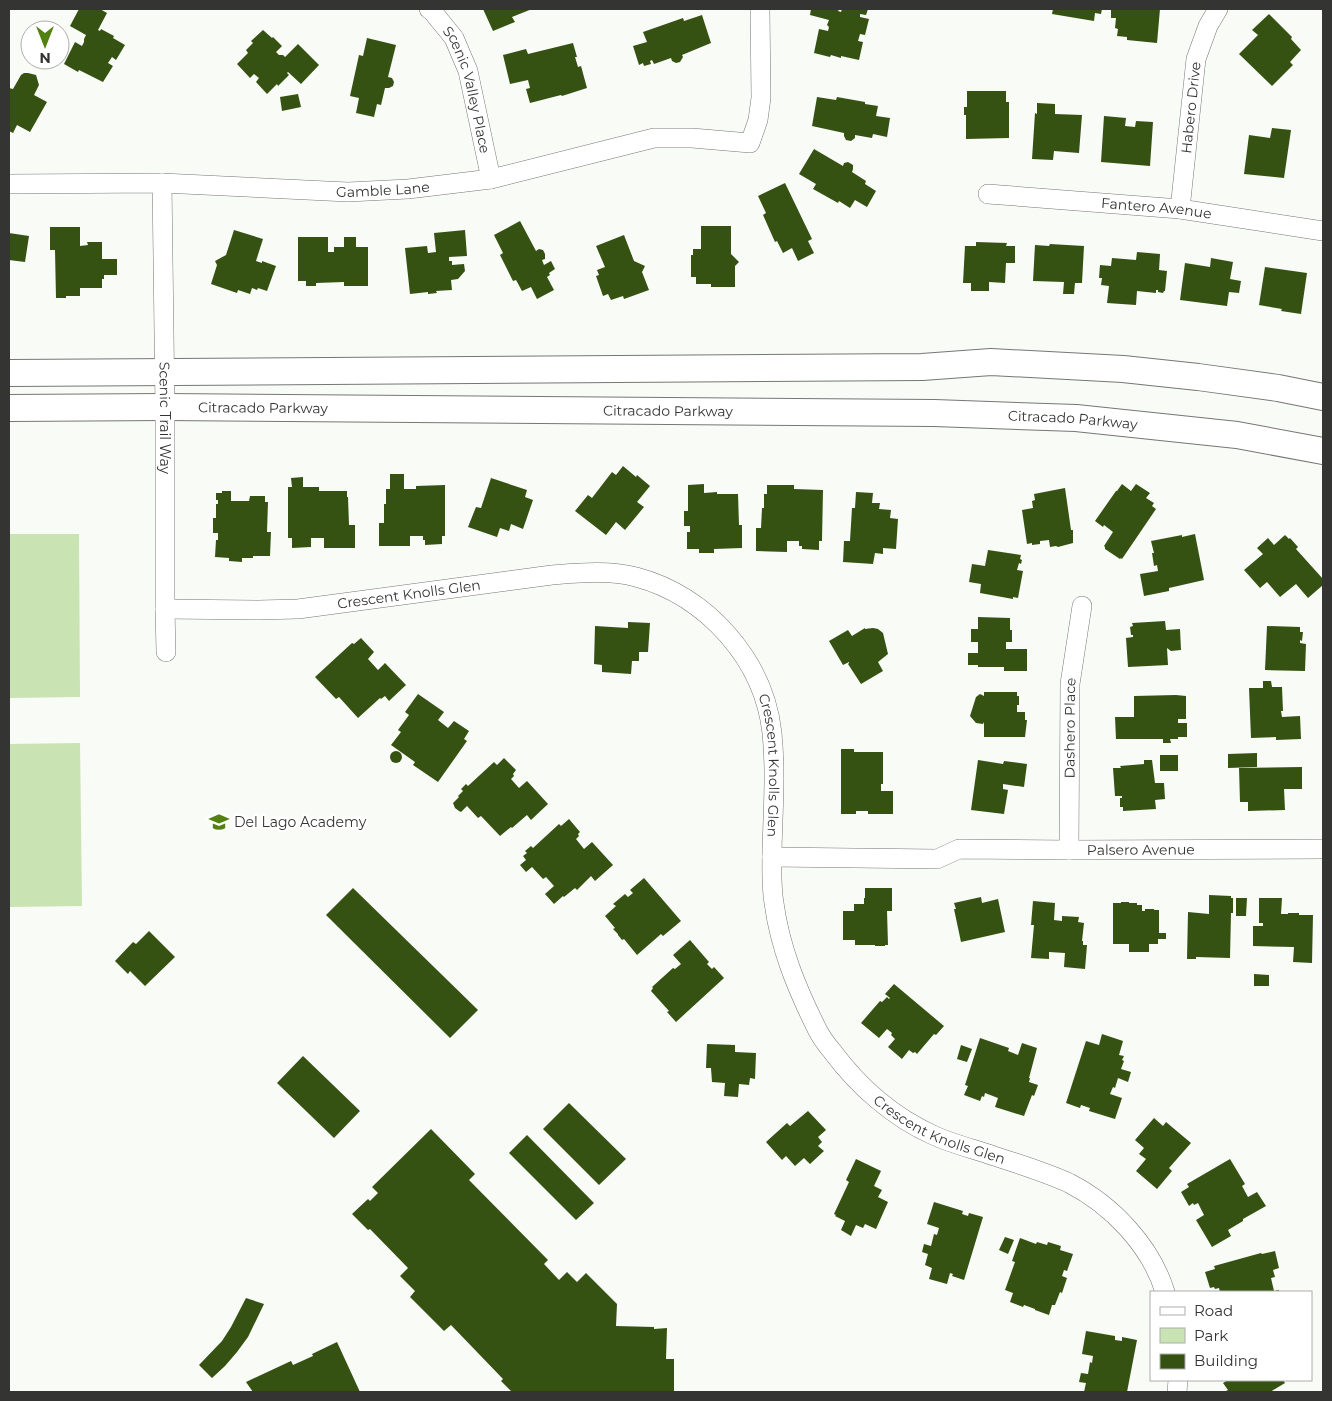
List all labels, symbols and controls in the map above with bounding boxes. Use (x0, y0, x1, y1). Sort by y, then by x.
north arrow (20, 20, 70, 70)
street label: Scenic Valley Place (439, 22, 494, 155)
text: N (39, 49, 51, 67)
street label: Habero Drive (1177, 61, 1205, 154)
street label: Gamble Lane (335, 177, 431, 201)
street label: Fantero Avenue (1100, 194, 1213, 223)
street label: Scenic Trail Way (155, 362, 174, 475)
street label: Citracado Parkway (198, 398, 328, 417)
street label: Citracado Parkway (603, 401, 733, 420)
street label: Citracado Parkway (1008, 407, 1139, 433)
street label: Crescent Knolls Glen (336, 576, 482, 613)
street label: Dashero Place (1060, 676, 1080, 778)
street label: Crescent Knolls Glen (754, 691, 783, 837)
school or university icon: Del Lago Academy (208, 811, 230, 833)
place label: Del Lago Academy (234, 813, 367, 831)
street label: Palsero Avenue (1087, 841, 1195, 859)
street label: Crescent Knolls Glen (870, 1091, 1007, 1168)
legend (1150, 1291, 1312, 1381)
text: Road (1194, 1301, 1233, 1320)
text: Park (1194, 1326, 1228, 1345)
text: Building (1194, 1351, 1258, 1370)

